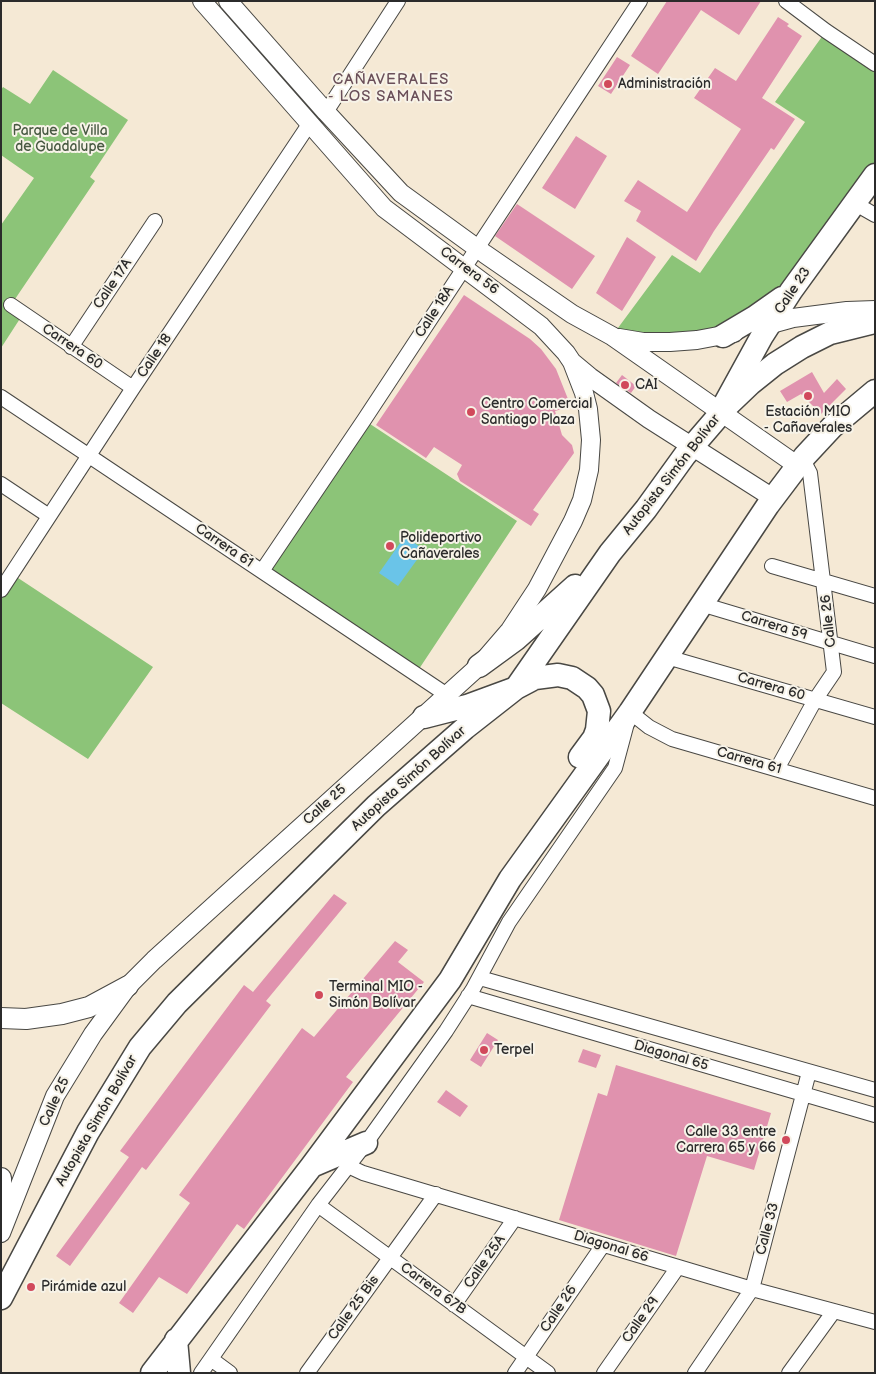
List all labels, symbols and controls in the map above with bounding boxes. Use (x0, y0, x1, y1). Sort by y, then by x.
district label: CAÑAVERALES - LOS SAMANES (326, 71, 456, 106)
place label: Administración (618, 76, 711, 92)
marker: Administración (602, 78, 614, 90)
park label: Parque de Villa de Guadalupe (12, 123, 108, 156)
street label: Carrera 56 (436, 244, 502, 298)
street label: Calle 17A (90, 256, 136, 312)
street label: Calle 23 (771, 264, 815, 318)
street label: Calle 18A (412, 283, 458, 341)
street label: Carrera 60 (39, 321, 105, 373)
street label: Calle 18 (134, 331, 176, 381)
place label: CAI (635, 377, 658, 393)
marker: CAI (619, 379, 631, 391)
marker: Estación MIO - Cañaverales (802, 390, 814, 402)
place label: Centro Comercial Santiago Plaza (481, 396, 592, 428)
place label: Estación MIO - Cañaverales (764, 404, 852, 437)
marker: Centro Comercial Santiago Plaza (465, 406, 477, 418)
street label: Autopista Simón Bolívar (620, 411, 724, 539)
street label: Carrera 61 (192, 520, 256, 572)
place label: Polideportivo Cañaverales (400, 530, 482, 562)
marker: Polideportivo Cañaverales (384, 540, 396, 552)
street label: Calle 26 (818, 594, 840, 648)
street label: Carrera 59 (739, 608, 809, 644)
street label: Carrera 60 (735, 669, 807, 705)
street label: Autopista Simón Bolívar (348, 723, 470, 835)
street label: Carrera 61 (715, 744, 783, 778)
street label: Calle 25 (300, 781, 350, 829)
place label: Terminal MIO - Simón Bolívar (329, 979, 423, 1012)
marker: Terminal MIO - Simón Bolívar (313, 989, 325, 1001)
street label: Diagonal 65 (632, 1037, 710, 1075)
place label: Terpel (494, 1042, 534, 1058)
marker: Terpel (478, 1044, 490, 1056)
street label: Autopista Simón Bolívar (53, 1053, 141, 1189)
street label: Calle 25 (36, 1075, 74, 1129)
place label: Calle 33 entre Carrera 65 y 66 (676, 1124, 776, 1156)
marker: Calle 33 entre Carrera 65 y 66 (780, 1134, 792, 1146)
street label: Calle 33 (753, 1201, 783, 1257)
street label: Diagonal 66 (572, 1228, 650, 1266)
street label: Calle 25A (461, 1232, 509, 1292)
street label: Carrera 67B (397, 1259, 469, 1319)
street label: Calle 25 Bis (325, 1272, 383, 1344)
place label: Pirámide azul (41, 1279, 126, 1295)
marker: Pirámide azul (25, 1281, 37, 1293)
street label: Calle 26 (537, 1282, 581, 1336)
street label: Calle 29 (619, 1294, 663, 1346)

